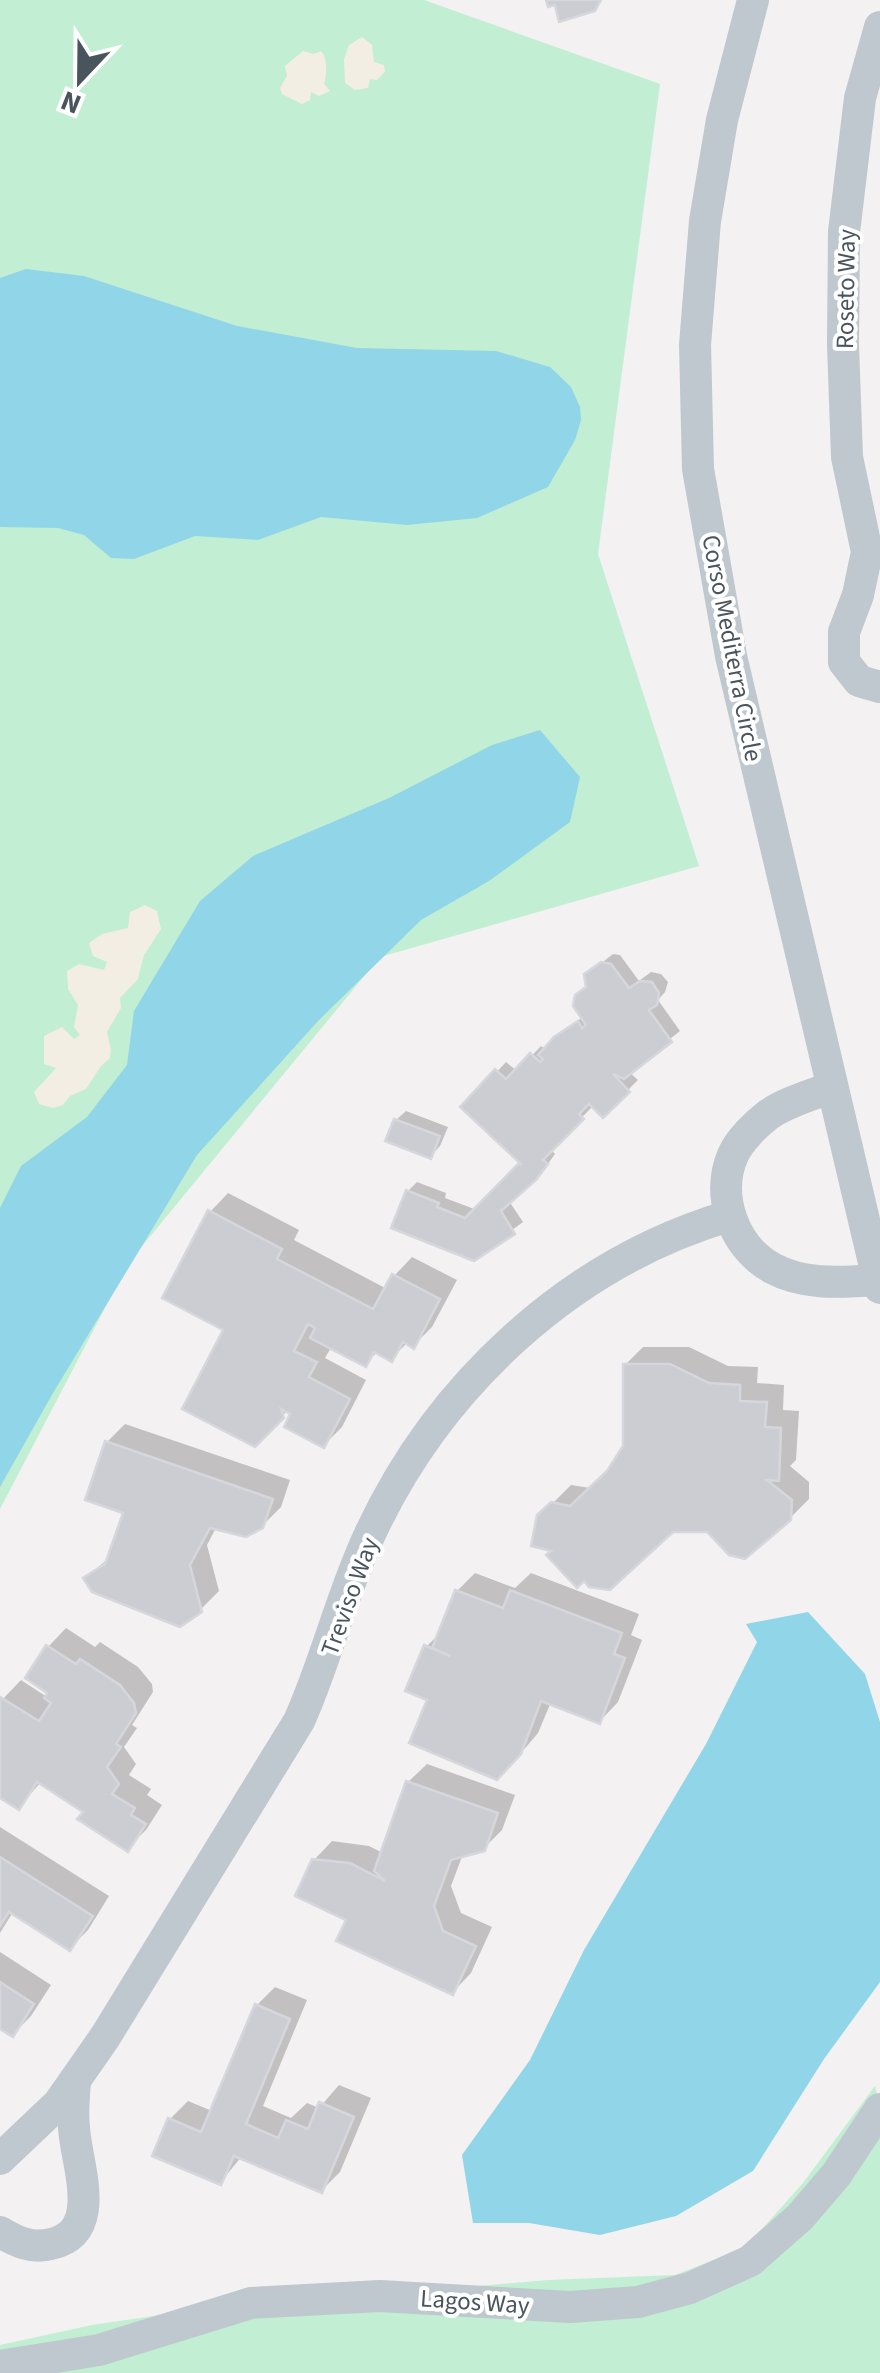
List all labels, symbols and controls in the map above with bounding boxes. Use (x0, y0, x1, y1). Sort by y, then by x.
north arrow (30, 30, 130, 130)
text: N (55, 80, 87, 124)
street label: Roseto Way (827, 228, 865, 349)
street label: Corso Mediterra Circle (692, 532, 772, 764)
street label: Treviso Way (312, 1532, 388, 1661)
street label: Lagos Way (419, 2280, 531, 2324)

